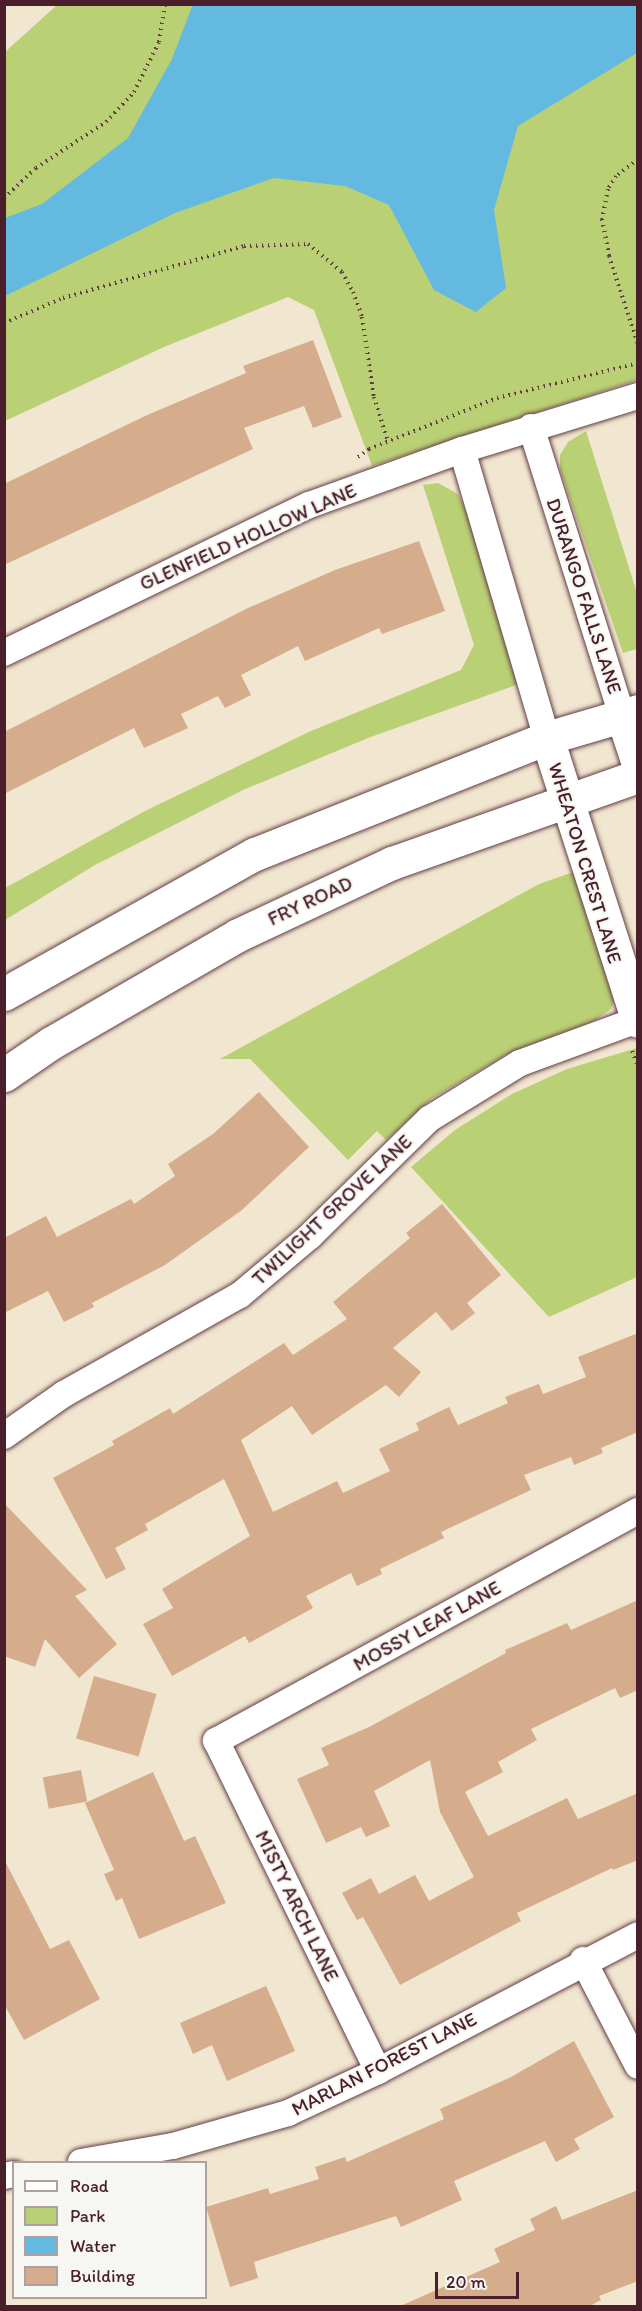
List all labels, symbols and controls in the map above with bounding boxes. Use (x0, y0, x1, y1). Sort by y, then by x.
street label: GLENFIELD HOLLOW LANE (136, 478, 360, 596)
street label: DURANGO FALLS LANE (541, 495, 627, 697)
street label: WHEATON CREST LANE (543, 759, 627, 967)
street label: FRY ROAD (264, 871, 356, 931)
street label: TWILIGHT GROVE LANE (247, 1130, 417, 1290)
street label: MOSSY LEAF LANE (349, 1576, 505, 1676)
street label: MISTY ARCH LANE (250, 1826, 344, 1986)
street label: MARLAN FOREST LANE (287, 2007, 481, 2121)
legend (12, 2161, 207, 2299)
text: Road (70, 2175, 109, 2197)
text: Park (70, 2205, 105, 2227)
text: Water (70, 2235, 116, 2257)
scale bar (438, 2260, 522, 2298)
text: Building (70, 2265, 135, 2287)
text: 20 m (446, 2271, 486, 2293)

